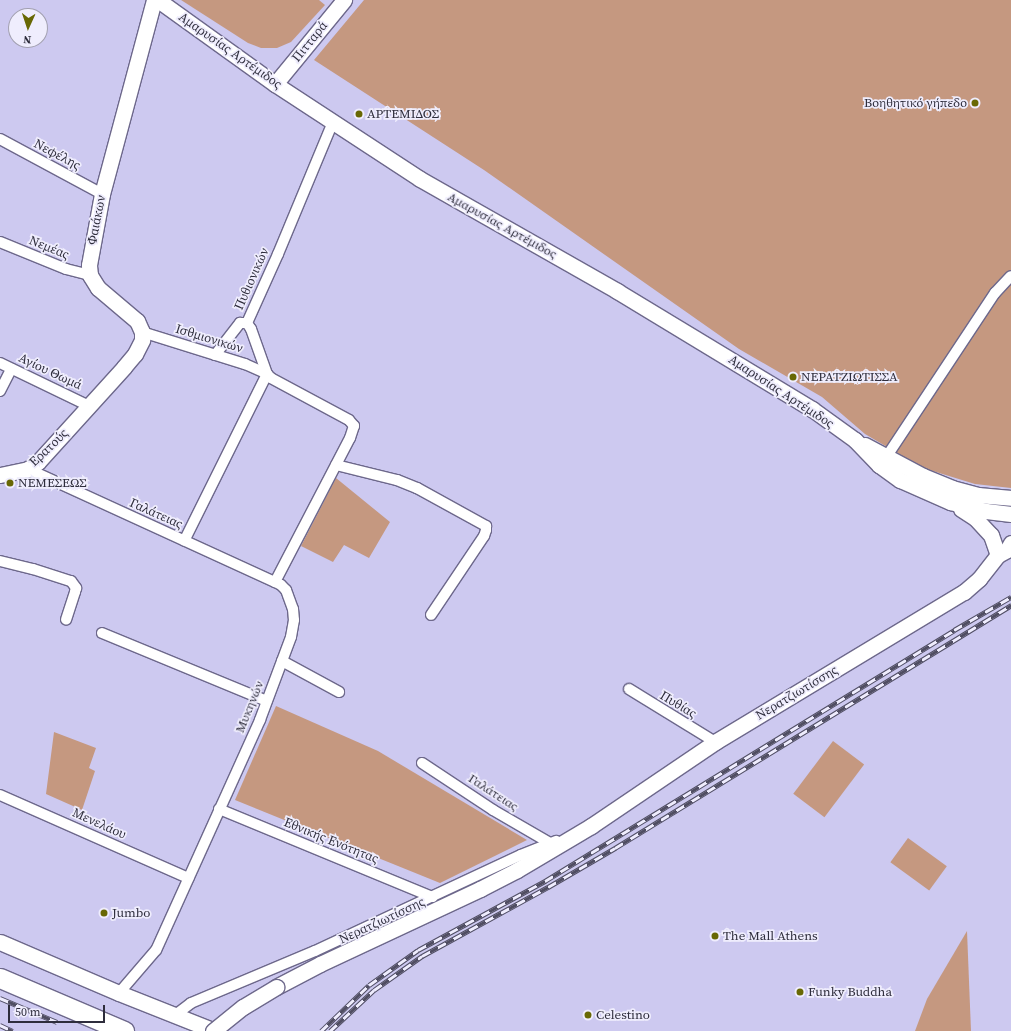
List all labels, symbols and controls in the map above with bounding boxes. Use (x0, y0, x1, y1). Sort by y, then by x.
north arrow (8, 8, 48, 48)
street label: Αμαρυσίας Αρτέμιδος (175, 9, 285, 93)
street label: Πιτταρά (289, 19, 331, 65)
text: N (23, 32, 32, 47)
place label: Βοηθητικό γήπεδο (864, 95, 967, 111)
marker: Βοηθητικό γήπεδο (970, 98, 980, 108)
place label: ΑΡΤΕΜΙΔΟΣ (367, 106, 439, 122)
marker: ΑΡΤΕΜΙΔΟΣ (354, 109, 364, 119)
street label: Νεφέλης (31, 136, 83, 174)
street label: Αμαρυσίας Αρτέμιδος (445, 189, 559, 263)
street label: Φαιάκων (85, 194, 109, 246)
street label: Νεμέας (27, 233, 71, 263)
street label: Πυθιονικών (231, 245, 273, 313)
street label: Ισθμιονικών (173, 321, 245, 357)
street label: Αγίου Θωμά (16, 351, 84, 393)
street label: Αμαρυσίας Αρτέμιδος (725, 352, 837, 432)
place label: ΝΕΡΑΤΖΙΩΤΙΣΣΑ (801, 369, 898, 385)
marker: ΝΕΡΑΤΖΙΩΤΙΣΣΑ (788, 372, 798, 382)
street label: Ερατούς (26, 426, 72, 470)
place label: ΝΕΜΕΣΕΩΣ (18, 475, 87, 491)
marker: ΝΕΜΕΣΕΩΣ (5, 478, 15, 488)
street label: Γαλάτειας (127, 495, 185, 533)
street label: Νερατζιωτίσσης (753, 662, 841, 724)
street label: Μυκηνών (233, 679, 267, 735)
street label: Πυθίας (657, 688, 699, 722)
street label: Γαλάτειας (465, 771, 521, 815)
street label: Μενελάου (70, 805, 128, 843)
street label: Εθνικής Ενότητας (281, 815, 381, 867)
street label: Νερατζιωτίσσης (337, 894, 427, 948)
place label: Jumbo (112, 905, 150, 921)
marker: Jumbo (99, 908, 109, 918)
place label: The Mall Athens (723, 928, 818, 944)
marker: The Mall Athens (710, 931, 720, 941)
place label: Funky Buddha (808, 984, 892, 1000)
marker: Funky Buddha (795, 987, 805, 997)
scale bar (10, 997, 107, 1023)
text: 50 m (15, 1004, 41, 1020)
place label: Celestino (596, 1007, 650, 1023)
marker: Celestino (583, 1010, 593, 1020)

